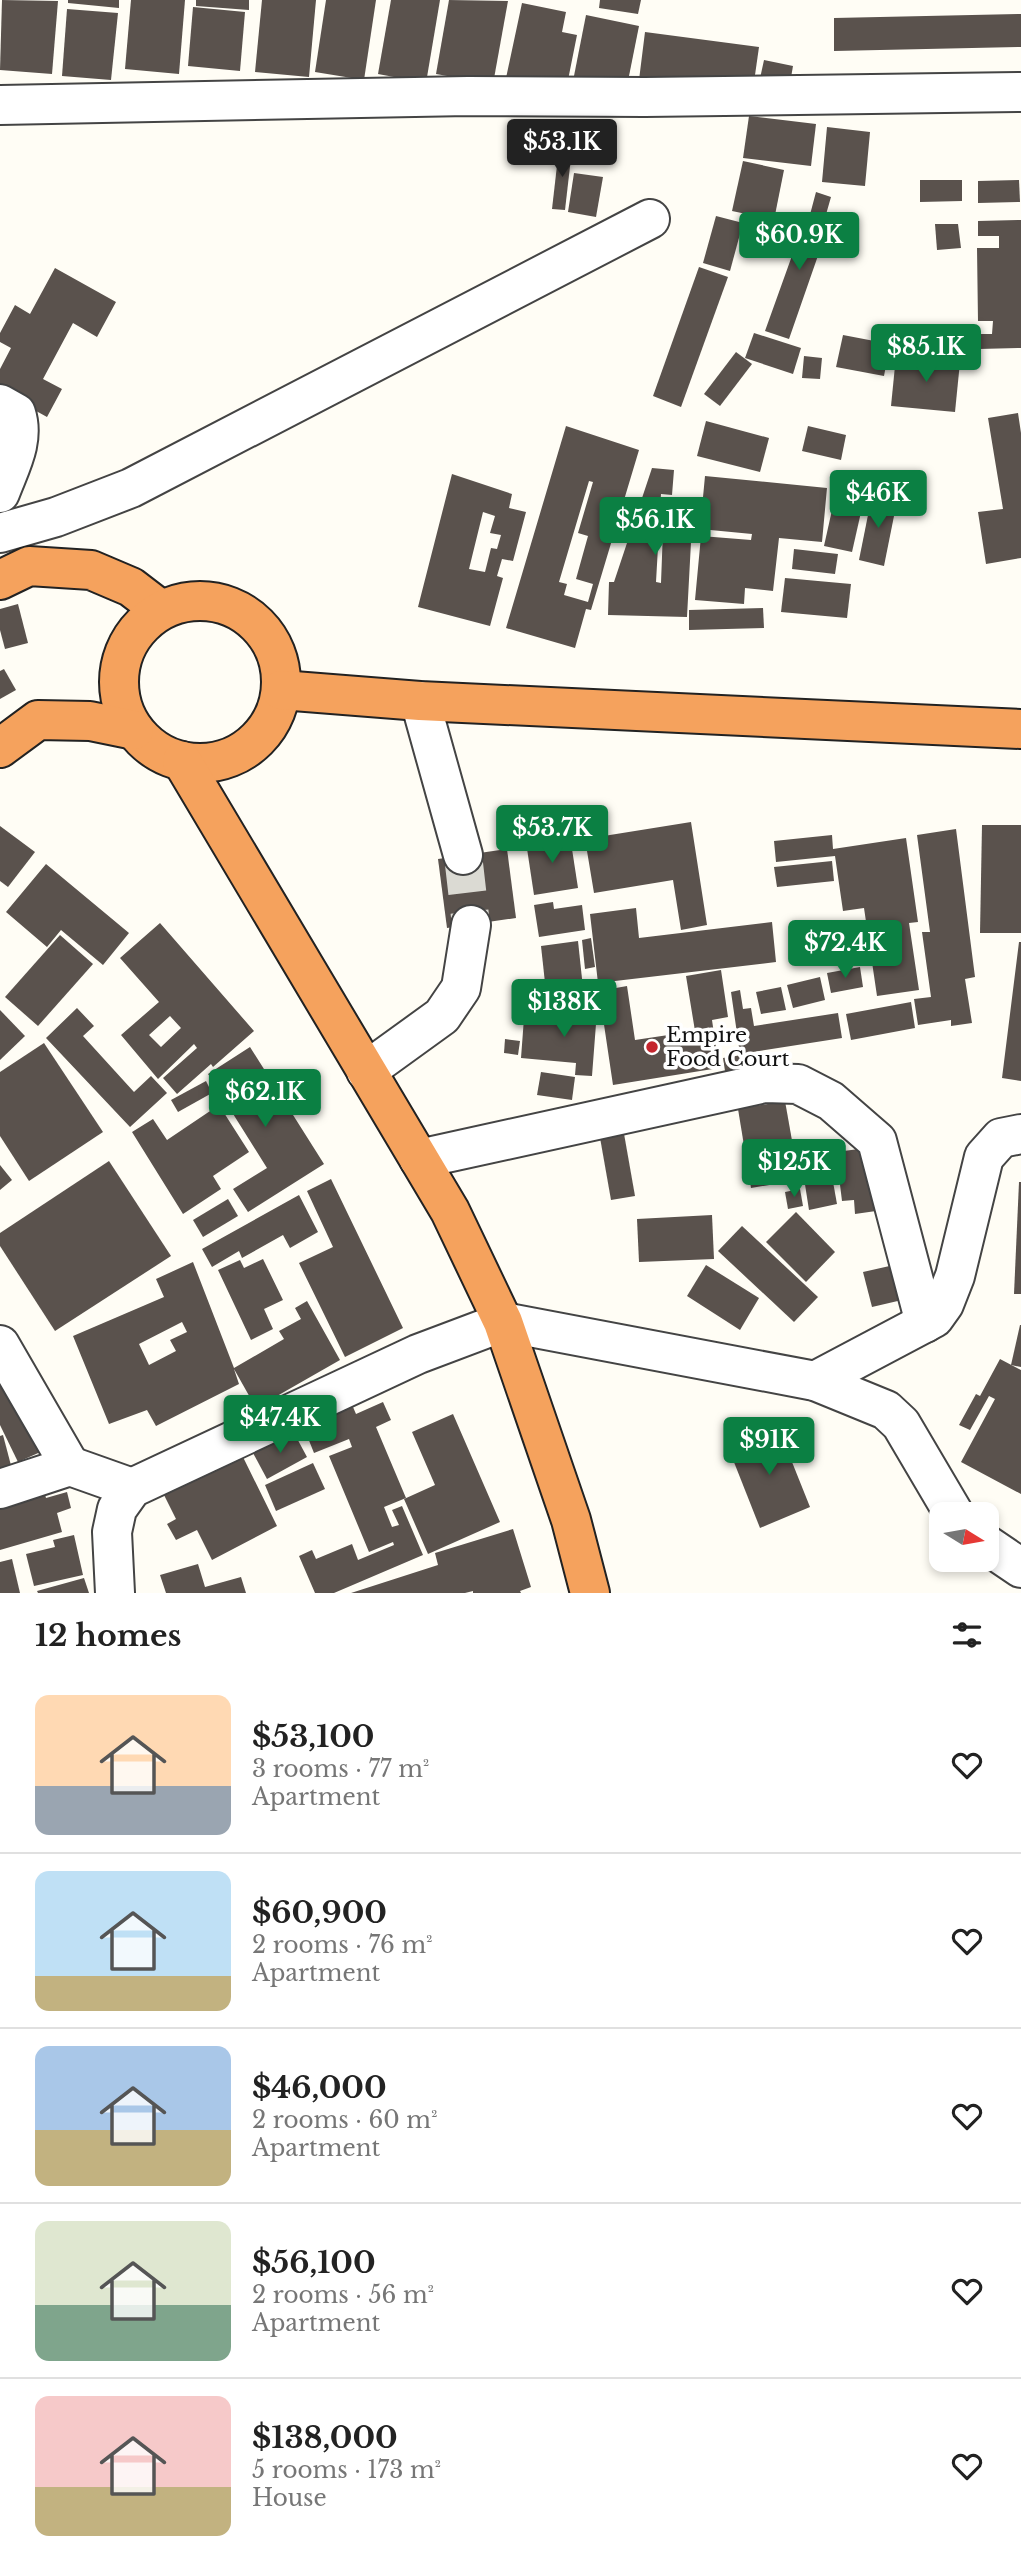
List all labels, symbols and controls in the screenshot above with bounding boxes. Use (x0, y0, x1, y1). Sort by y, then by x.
pin: $53.1K (505, 120, 619, 179)
text: $53.1K (523, 128, 601, 156)
pin: $60.9K (742, 212, 856, 272)
text: $60.9K (755, 221, 843, 249)
pin: $85.1K (869, 324, 983, 384)
text: $85.1K (887, 333, 965, 361)
pin: $46K (837, 470, 919, 530)
text: $46K (846, 479, 910, 507)
pin: $56.1K (598, 498, 712, 557)
text: $56.1K (616, 506, 694, 534)
pin: $53.7K (495, 806, 609, 865)
text: $53.7K (512, 814, 592, 842)
pin: $72.4K (788, 920, 902, 980)
text: $72.4K (804, 929, 886, 957)
pin: $138K (515, 979, 613, 1039)
text: $138K (527, 988, 601, 1016)
place label: Empire Food Court (666, 1022, 790, 1072)
marker: Empire Food Court (644, 1039, 660, 1055)
pin: $62.1K (208, 1070, 322, 1129)
text: $62.1K (225, 1078, 305, 1106)
pin: $125K (745, 1140, 843, 1199)
text: $125K (758, 1148, 830, 1176)
pin: $47.4K (223, 1396, 337, 1455)
text: $47.4K (240, 1404, 320, 1432)
pin: $91K (728, 1418, 810, 1477)
text: $91K (739, 1426, 799, 1454)
north arrow (929, 1502, 999, 1572)
map controls (929, 1502, 999, 1572)
icon: filters (948, 1616, 986, 1654)
text: 12 homes (35, 1617, 182, 1654)
text: $53,100 (252, 1718, 375, 1755)
icon: home (91, 1723, 175, 1807)
icon: heart (948, 1746, 986, 1784)
text: 3 rooms · 77 m² (252, 1755, 429, 1783)
text: Apartment (252, 1783, 380, 1811)
text: $60,900 (252, 1894, 387, 1931)
icon: home (91, 1899, 175, 1983)
icon: heart (948, 1922, 986, 1960)
text: 2 rooms · 76 m² (252, 1931, 433, 1959)
text: Apartment (252, 1959, 380, 1987)
text: $46,000 (252, 2069, 387, 2106)
icon: home (91, 2074, 175, 2158)
icon: heart (948, 2097, 986, 2135)
text: 2 rooms · 60 m² (252, 2106, 438, 2134)
text: Apartment (252, 2134, 380, 2162)
text: $56,100 (252, 2244, 376, 2281)
icon: home (91, 2249, 175, 2333)
icon: heart (948, 2272, 986, 2310)
text: 2 rooms · 56 m² (252, 2281, 434, 2309)
text: Apartment (252, 2309, 380, 2337)
text: $138,000 (252, 2419, 398, 2456)
icon: home (91, 2424, 175, 2508)
icon: heart (948, 2447, 986, 2485)
text: 5 rooms · 173 m² (252, 2456, 441, 2484)
text: House (252, 2484, 327, 2512)

